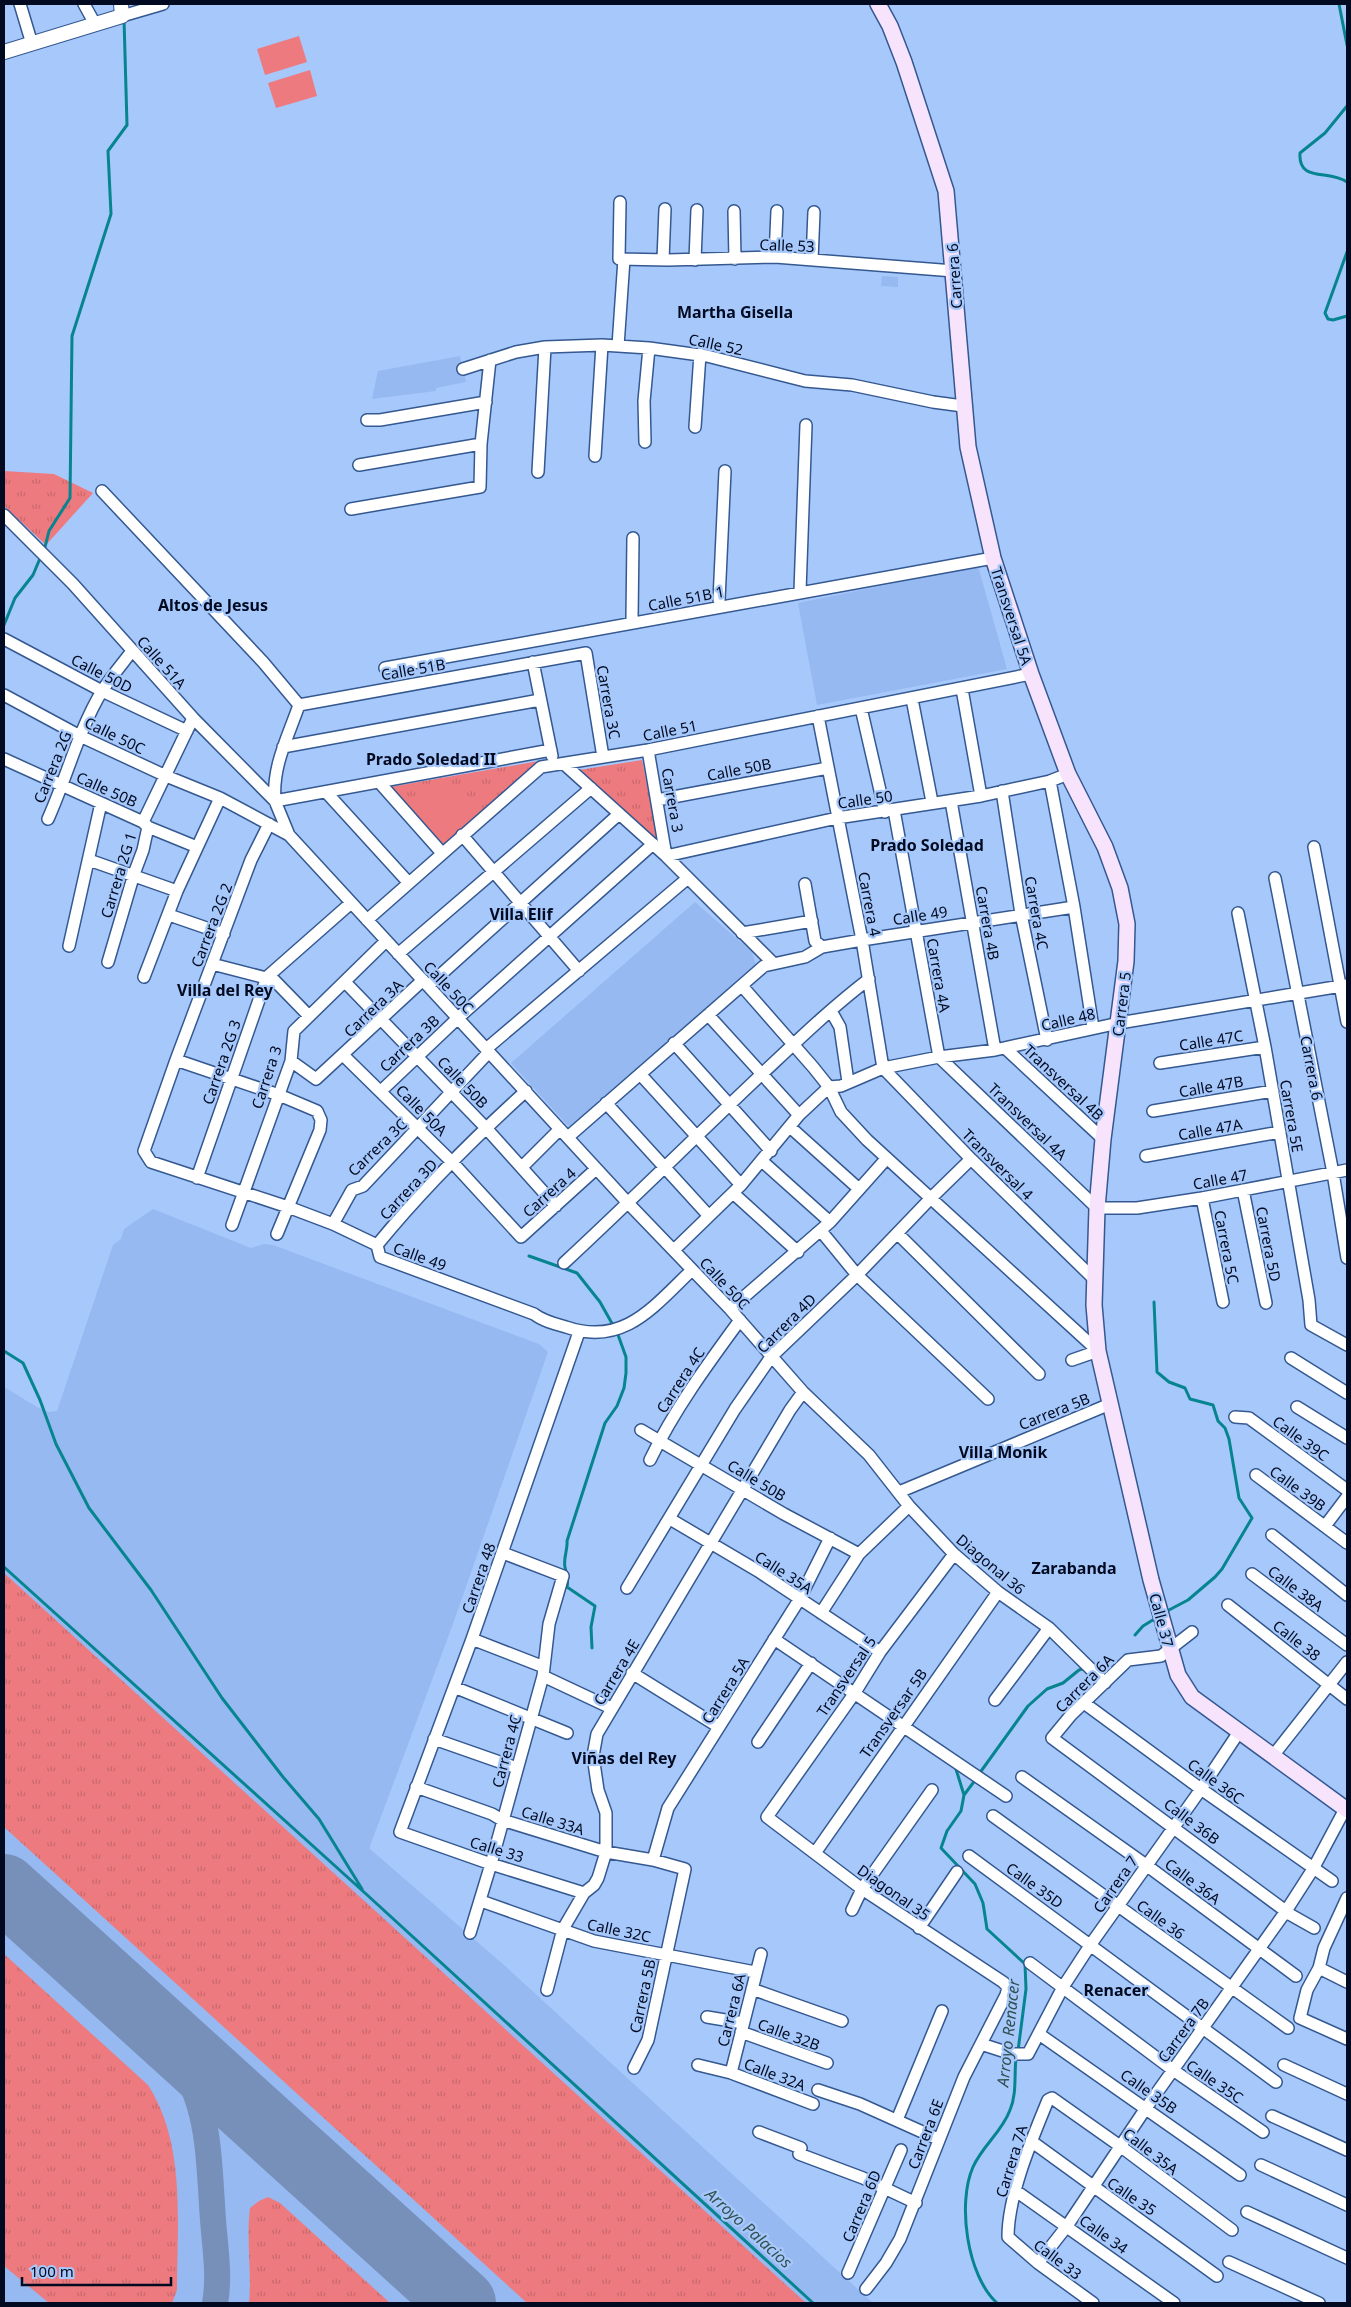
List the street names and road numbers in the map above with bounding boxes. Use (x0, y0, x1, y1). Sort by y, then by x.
street label: Calle 53 (759, 234, 815, 256)
street label: Carrera 6 (942, 243, 966, 309)
street label: Calle 52 (687, 328, 745, 360)
street label: Transversal 5A (987, 564, 1037, 668)
street label: Calle 51B 1 (646, 581, 726, 615)
street label: Calle 51A (133, 631, 191, 693)
street label: Calle 50D (68, 649, 136, 697)
street label: Calle 51B (379, 654, 447, 684)
street label: Carrera 3C (593, 663, 625, 741)
street label: Calle 50C (82, 712, 149, 758)
street label: Calle 51 (641, 715, 699, 745)
street label: Carrera 2G (28, 728, 76, 806)
street label: Calle 50B (705, 753, 773, 785)
street label: Carrera 3 (657, 766, 689, 834)
street label: Calle 50B (73, 767, 141, 811)
street label: Calle 50 (836, 785, 894, 813)
street label: Carrera 2G 1 (95, 830, 141, 920)
street label: Carrera 4 (854, 870, 886, 938)
street label: Carrera 4C (1021, 874, 1053, 952)
street label: Carrera 2G 2 (186, 880, 236, 970)
street label: Carrera 4B (972, 884, 1004, 962)
street label: Calle 49 (891, 901, 949, 929)
street label: Carrera 4A (923, 936, 955, 1014)
street label: Calle 50C (420, 957, 479, 1018)
street label: Carrera 5 (1107, 970, 1135, 1038)
street label: Carrera 3A (339, 975, 407, 1041)
street label: Calle 48 (1039, 1003, 1097, 1035)
street label: Carrera 3B (375, 1010, 443, 1076)
street label: Carrera 2G 3 (197, 1017, 245, 1107)
street label: Calle 47C (1178, 1025, 1245, 1055)
street label: Carrera 6 (1296, 1034, 1328, 1102)
street label: Transversal 4B (1020, 1040, 1108, 1124)
street label: Carrera 3 (246, 1043, 286, 1111)
street label: Calle 50B (433, 1052, 493, 1112)
street label: Calle 47B (1177, 1071, 1245, 1101)
street label: Carrera 5E (1276, 1078, 1308, 1154)
street label: Transversal 4A (985, 1079, 1071, 1163)
street label: Calle 50A (392, 1080, 452, 1140)
street label: Carrera 3C (343, 1113, 411, 1180)
street label: Calle 47A (1176, 1113, 1244, 1144)
street label: Transversal 4 (959, 1125, 1037, 1203)
street label: Carrera 3D (375, 1154, 441, 1224)
street label: Carrera 4 (518, 1162, 580, 1221)
street label: Calle 47 (1191, 1164, 1249, 1194)
street label: Carrera 5D (1252, 1205, 1286, 1283)
street label: Carrera 5C (1210, 1208, 1244, 1286)
street label: Calle 49 (391, 1237, 449, 1275)
street label: Calle 50C (696, 1253, 755, 1314)
street label: Carrera 4D (752, 1289, 820, 1357)
street label: Carrera 4C (651, 1343, 709, 1417)
street label: Carrera 5B (1015, 1388, 1093, 1434)
street label: Calle 39C (1269, 1411, 1333, 1465)
street label: Calle 50B (724, 1455, 790, 1505)
street label: Calle 39B (1266, 1461, 1330, 1515)
street label: Diagonal 36 (952, 1529, 1030, 1599)
street label: Carrera 48 (457, 1540, 499, 1616)
street label: Calle 35A (751, 1546, 817, 1598)
street label: Calle 38A (1264, 1561, 1328, 1616)
street label: Calle 37 (1145, 1591, 1179, 1649)
street label: Calle 38 (1269, 1615, 1325, 1665)
street label: Transversal 5 (812, 1632, 880, 1720)
street label: Carrera 4E (588, 1635, 644, 1709)
street label: Carrera 6A (1050, 1649, 1118, 1717)
street label: Carrera 5A (697, 1653, 754, 1727)
street label: Transversar 5B (855, 1664, 931, 1762)
street label: Carrera 4C (487, 1712, 525, 1790)
street label: Calle 36C (1184, 1754, 1248, 1808)
street label: Calle 36B (1160, 1793, 1224, 1849)
street label: Calle 33A (519, 1801, 587, 1839)
street label: Calle 33 (468, 1831, 526, 1867)
street label: Carrera 7 (1088, 1852, 1142, 1916)
street label: Calle 36A (1161, 1854, 1225, 1909)
street label: Calle 35D (1002, 1857, 1068, 1913)
street label: Diagonal 35 (854, 1860, 934, 1924)
street label: Calle 36 (1133, 1895, 1189, 1943)
street label: Calle 32C (585, 1913, 653, 1947)
street label: Carrera 5B (624, 1957, 660, 2035)
street label: Carrera 6A (712, 1971, 750, 2049)
street label: Carrera 7B (1153, 1994, 1213, 2066)
street label: Calle 32B (755, 2014, 823, 2054)
street label: Calle 32A (741, 2053, 809, 2095)
street label: Calle 35C (1183, 2055, 1248, 2108)
street label: Calle 35B (1117, 2064, 1181, 2118)
street label: Carrera 6E (902, 2096, 948, 2172)
street label: Carrera 7A (990, 2122, 1032, 2200)
street label: Calle 35A (1119, 2123, 1183, 2179)
street label: Carrera 6D (837, 2167, 885, 2245)
street label: Calle 35 (1104, 2172, 1160, 2220)
street label: Calle 34 (1076, 2210, 1133, 2258)
street label: Calle 33 (1030, 2234, 1086, 2284)

